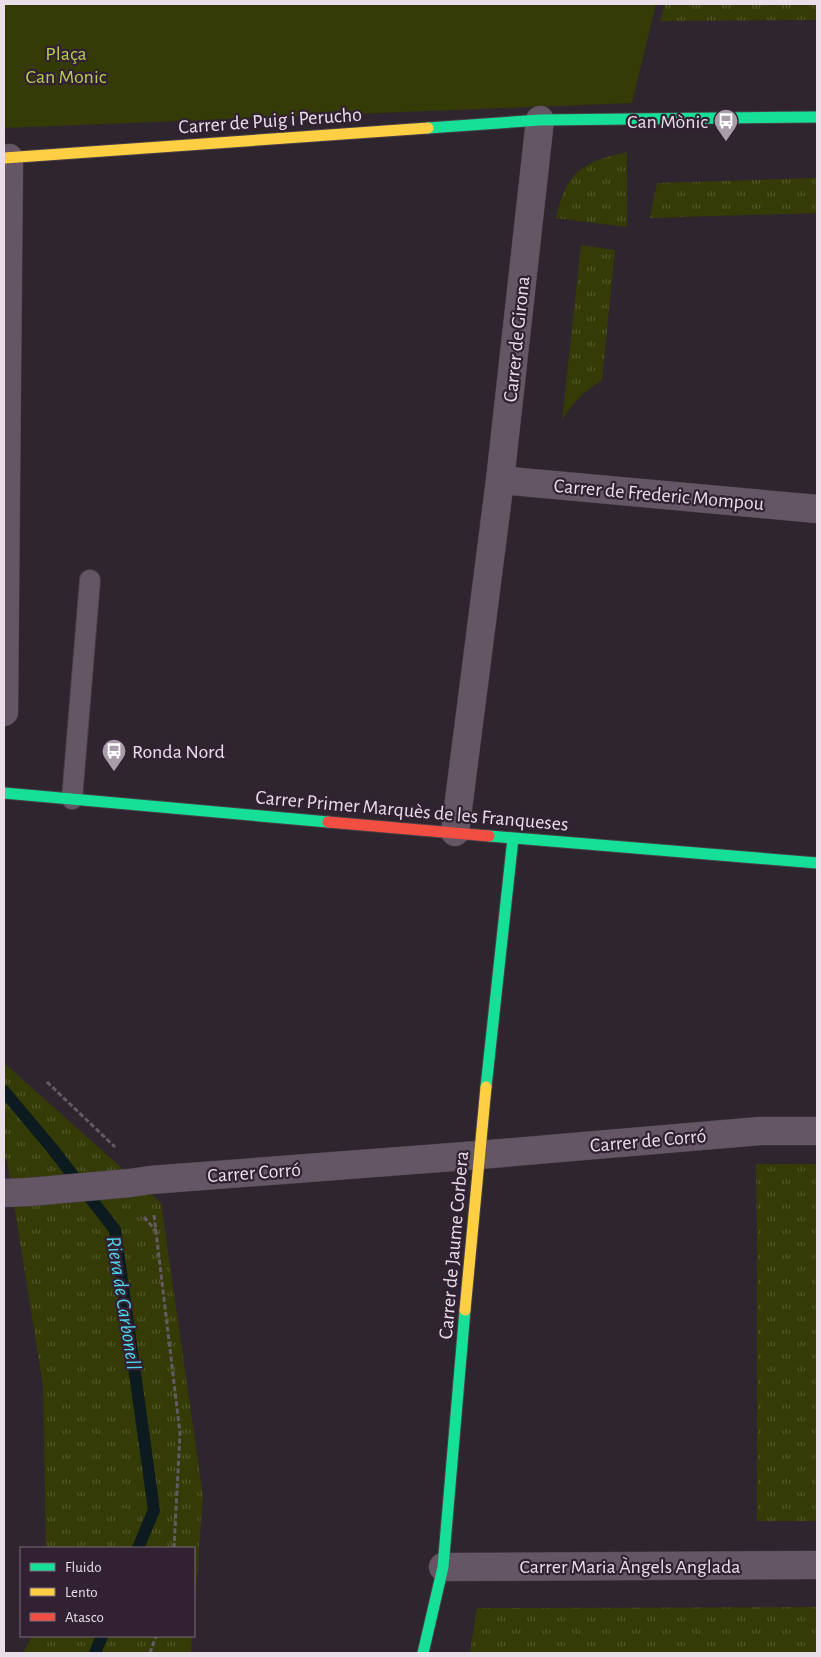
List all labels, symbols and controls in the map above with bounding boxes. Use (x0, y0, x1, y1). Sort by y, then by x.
park label: Plaça Can Monic (26, 44, 107, 87)
street label: Carrer de Puig i Perucho (178, 105, 362, 137)
bus stop icon: Can Mònic (713, 108, 739, 142)
place label: Can Mònic (627, 112, 708, 132)
street label: Carrer de Girona (500, 275, 534, 403)
street label: Carrer de Frederic Mompou (553, 476, 765, 514)
bus stop icon: Ronda Nord (101, 738, 127, 772)
place label: Ronda Nord (132, 742, 225, 762)
street label: Carrer Primer Marquès de les Franqueses (255, 787, 569, 835)
street label: Carrer de Corró (589, 1126, 707, 1156)
street label: Carrer de Jaume Corbera (436, 1150, 472, 1340)
street label: Carrer Corró (207, 1160, 301, 1186)
water label: Riera de Carbonell (103, 1235, 144, 1371)
legend (20, 1547, 195, 1637)
street label: Carrer Maria Àngels Anglada (519, 1556, 741, 1577)
text: Fluido (65, 1560, 102, 1575)
text: Lento (65, 1585, 98, 1600)
text: Atasco (65, 1610, 104, 1625)

